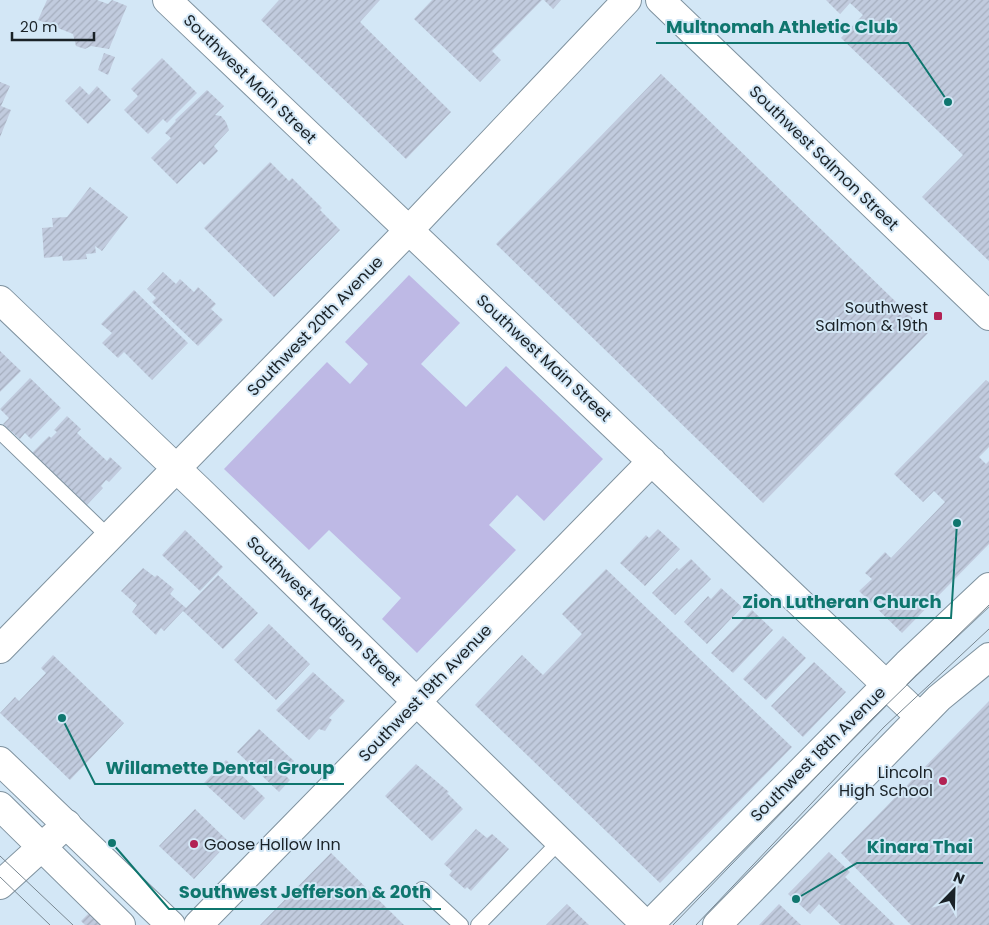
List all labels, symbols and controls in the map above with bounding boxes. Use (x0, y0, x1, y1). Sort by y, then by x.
street label: Southwest Main Street (178, 9, 322, 149)
scale bar (12, 10, 95, 42)
callout: Multnomah Athletic Club (656, 10, 908, 43)
text: Multnomah Athletic Club (666, 14, 898, 39)
text: 20 m (20, 16, 58, 37)
street label: Southwest Salmon Street (744, 80, 904, 236)
street label: Southwest 20th Avenue (242, 251, 388, 401)
street label: Southwest Main Street (471, 289, 617, 427)
place label: Southwest Salmon & 19th (815, 296, 928, 337)
marker: Southwest Salmon & 19th (932, 310, 944, 322)
street label: Southwest Madison Street (242, 531, 406, 691)
callout: Zion Lutheran Church (732, 585, 951, 618)
text: Zion Lutheran Church (742, 589, 942, 614)
street label: Southwest 19th Avenue (353, 619, 497, 767)
street label: Southwest 18th Avenue (745, 681, 891, 827)
callout: Willamette Dental Group (95, 751, 344, 784)
text: Willamette Dental Group (106, 755, 334, 780)
place label: Lincoln High School (839, 761, 933, 802)
marker: Lincoln High School (937, 775, 949, 787)
callout: Kinara Thai (857, 830, 983, 863)
place label: Goose Hollow Inn (204, 833, 341, 856)
text: Kinara Thai (867, 834, 973, 859)
marker: Goose Hollow Inn (188, 838, 200, 850)
north arrow (929, 865, 979, 915)
text: N (950, 867, 968, 889)
callout: Southwest Jefferson & 20th (169, 876, 441, 909)
text: Southwest Jefferson & 20th (179, 879, 431, 904)

